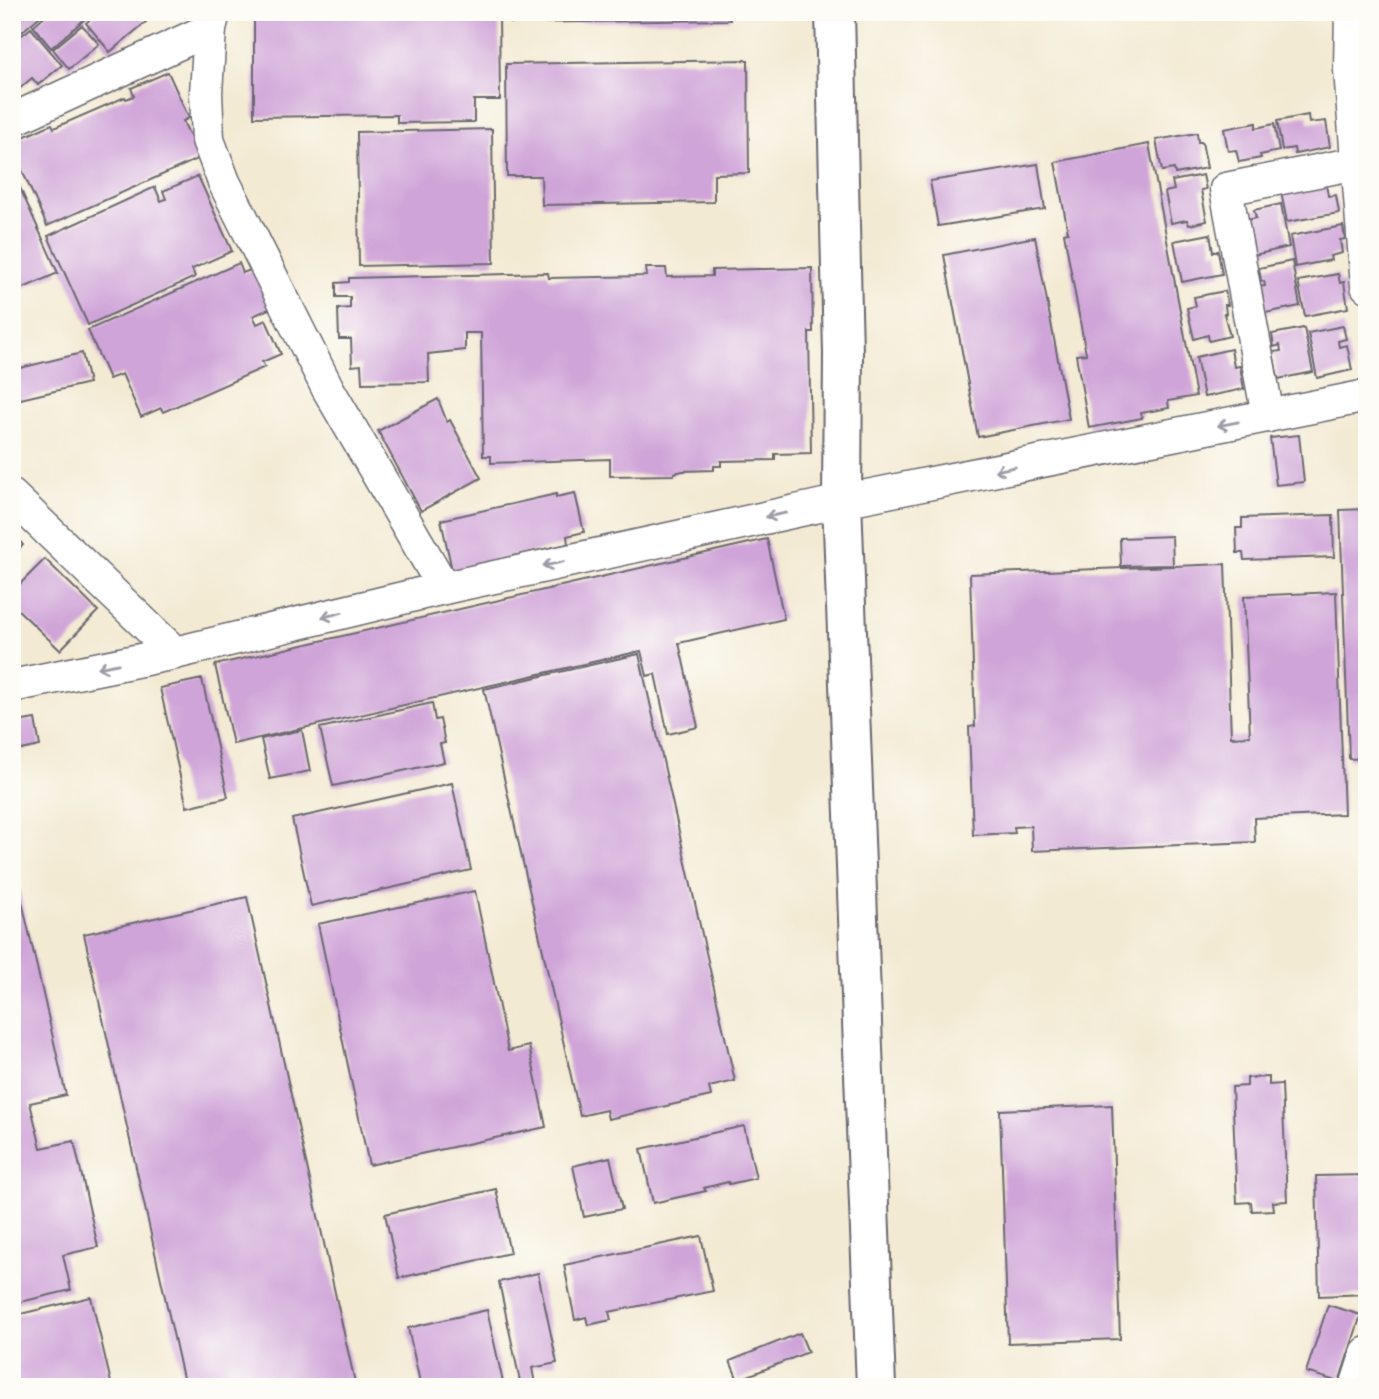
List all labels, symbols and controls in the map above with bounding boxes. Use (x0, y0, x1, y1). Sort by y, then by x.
one-way arrow (1217, 418, 1240, 432)
one-way arrow (994, 462, 1017, 476)
one-way arrow (765, 509, 788, 523)
one-way arrow (542, 558, 565, 572)
one-way arrow (321, 609, 344, 622)
one-way arrow (97, 660, 120, 674)

